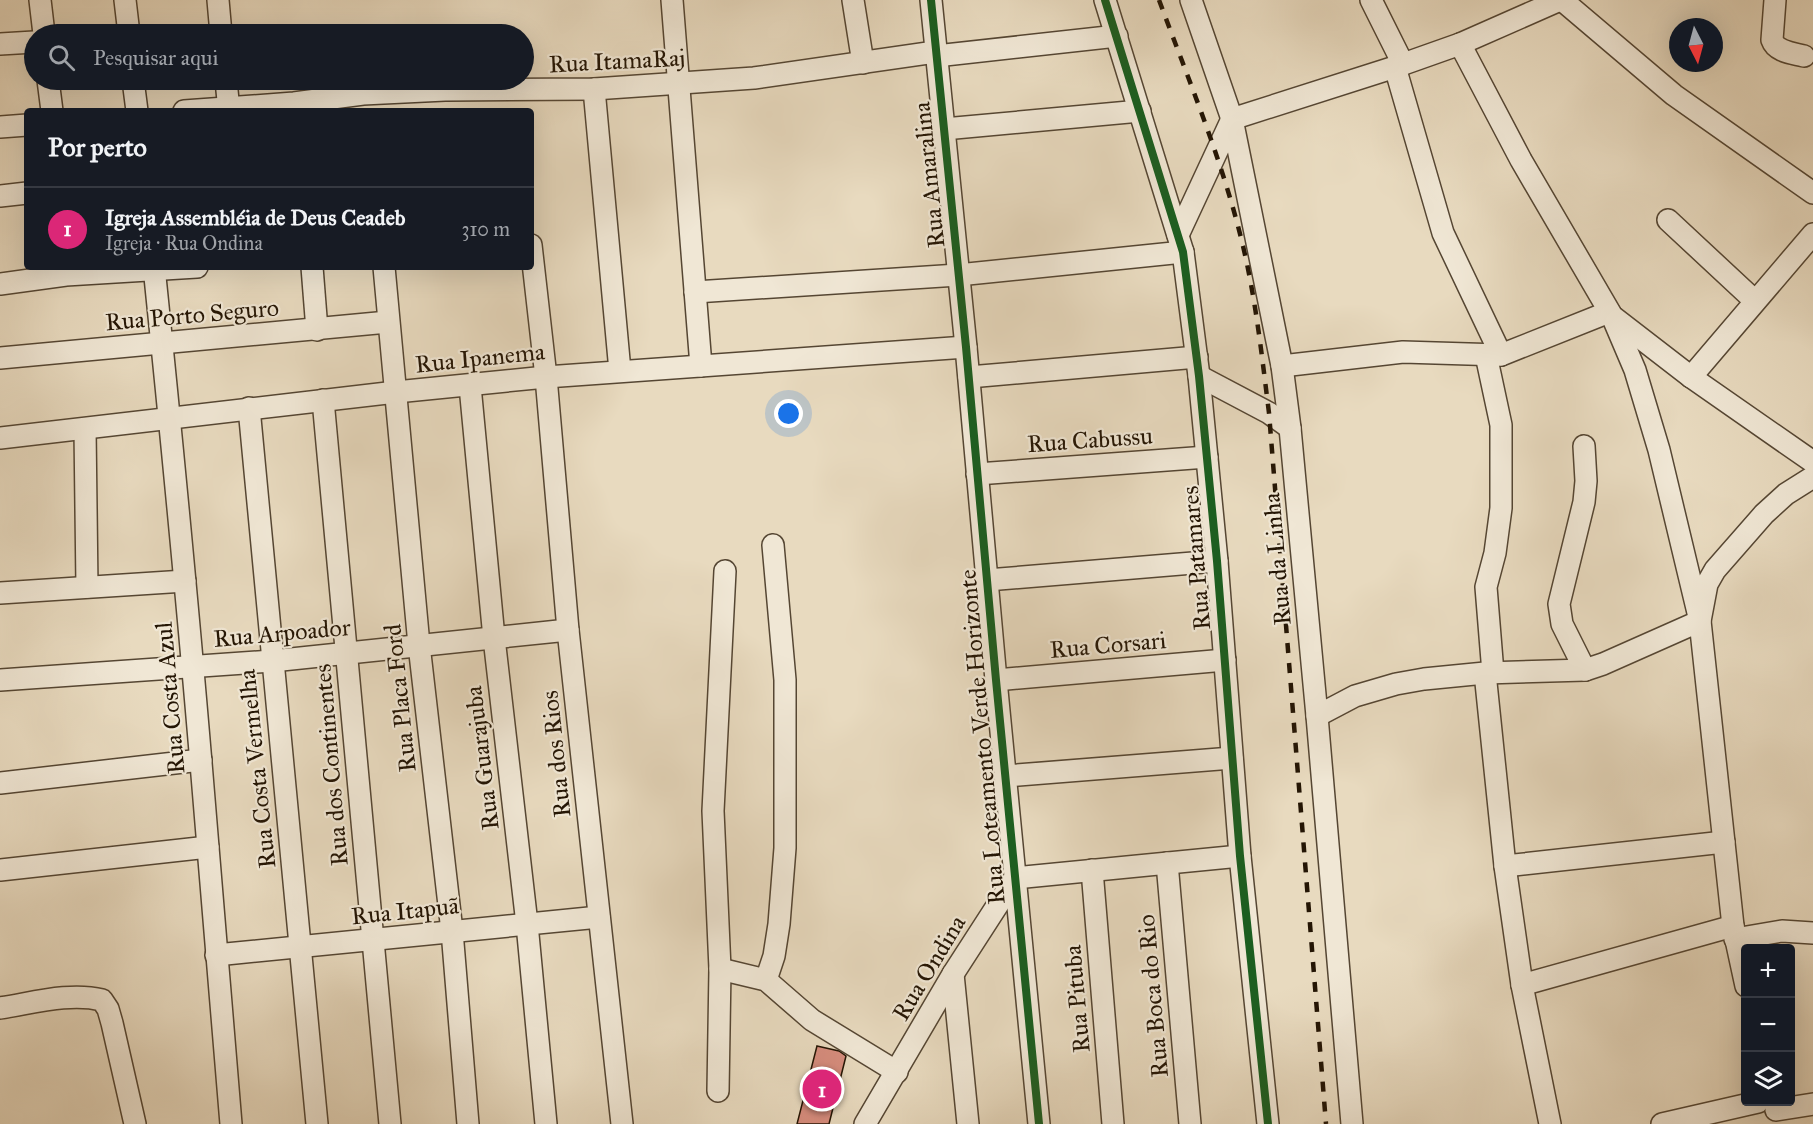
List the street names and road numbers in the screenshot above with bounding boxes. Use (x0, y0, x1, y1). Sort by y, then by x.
street label: Rua ItamaRaj (548, 42, 686, 80)
street label: Rua Amaralina (906, 100, 952, 249)
street label: Rua Porto Seguro (104, 292, 280, 338)
street label: Rua Ipanema (414, 336, 547, 380)
street label: Rua Cabussu (1026, 421, 1154, 459)
street label: Rua Patamares (1175, 485, 1217, 631)
street label: Rua da Linha (1256, 491, 1298, 627)
street label: Rua Loteamento Verde Horizonte (952, 568, 1012, 906)
street label: Rua Arpoador (212, 612, 352, 654)
street label: Rua Costa Azul (148, 620, 192, 775)
street label: Rua Placa Ford (377, 622, 423, 774)
street label: Rua Corsari (1049, 625, 1168, 665)
street label: Rua dos Continentes (307, 663, 355, 867)
street label: Rua Costa Vermelha (232, 667, 282, 870)
street label: Rua Guarajuba (458, 683, 506, 832)
street label: Rua dos Rios (534, 689, 578, 819)
street label: Rua Itapuã (350, 890, 461, 932)
street label: Rua Ondina (886, 909, 973, 1026)
street label: Rua Boca do Rio (1131, 913, 1175, 1079)
street label: Rua Pituba (1057, 943, 1097, 1054)

